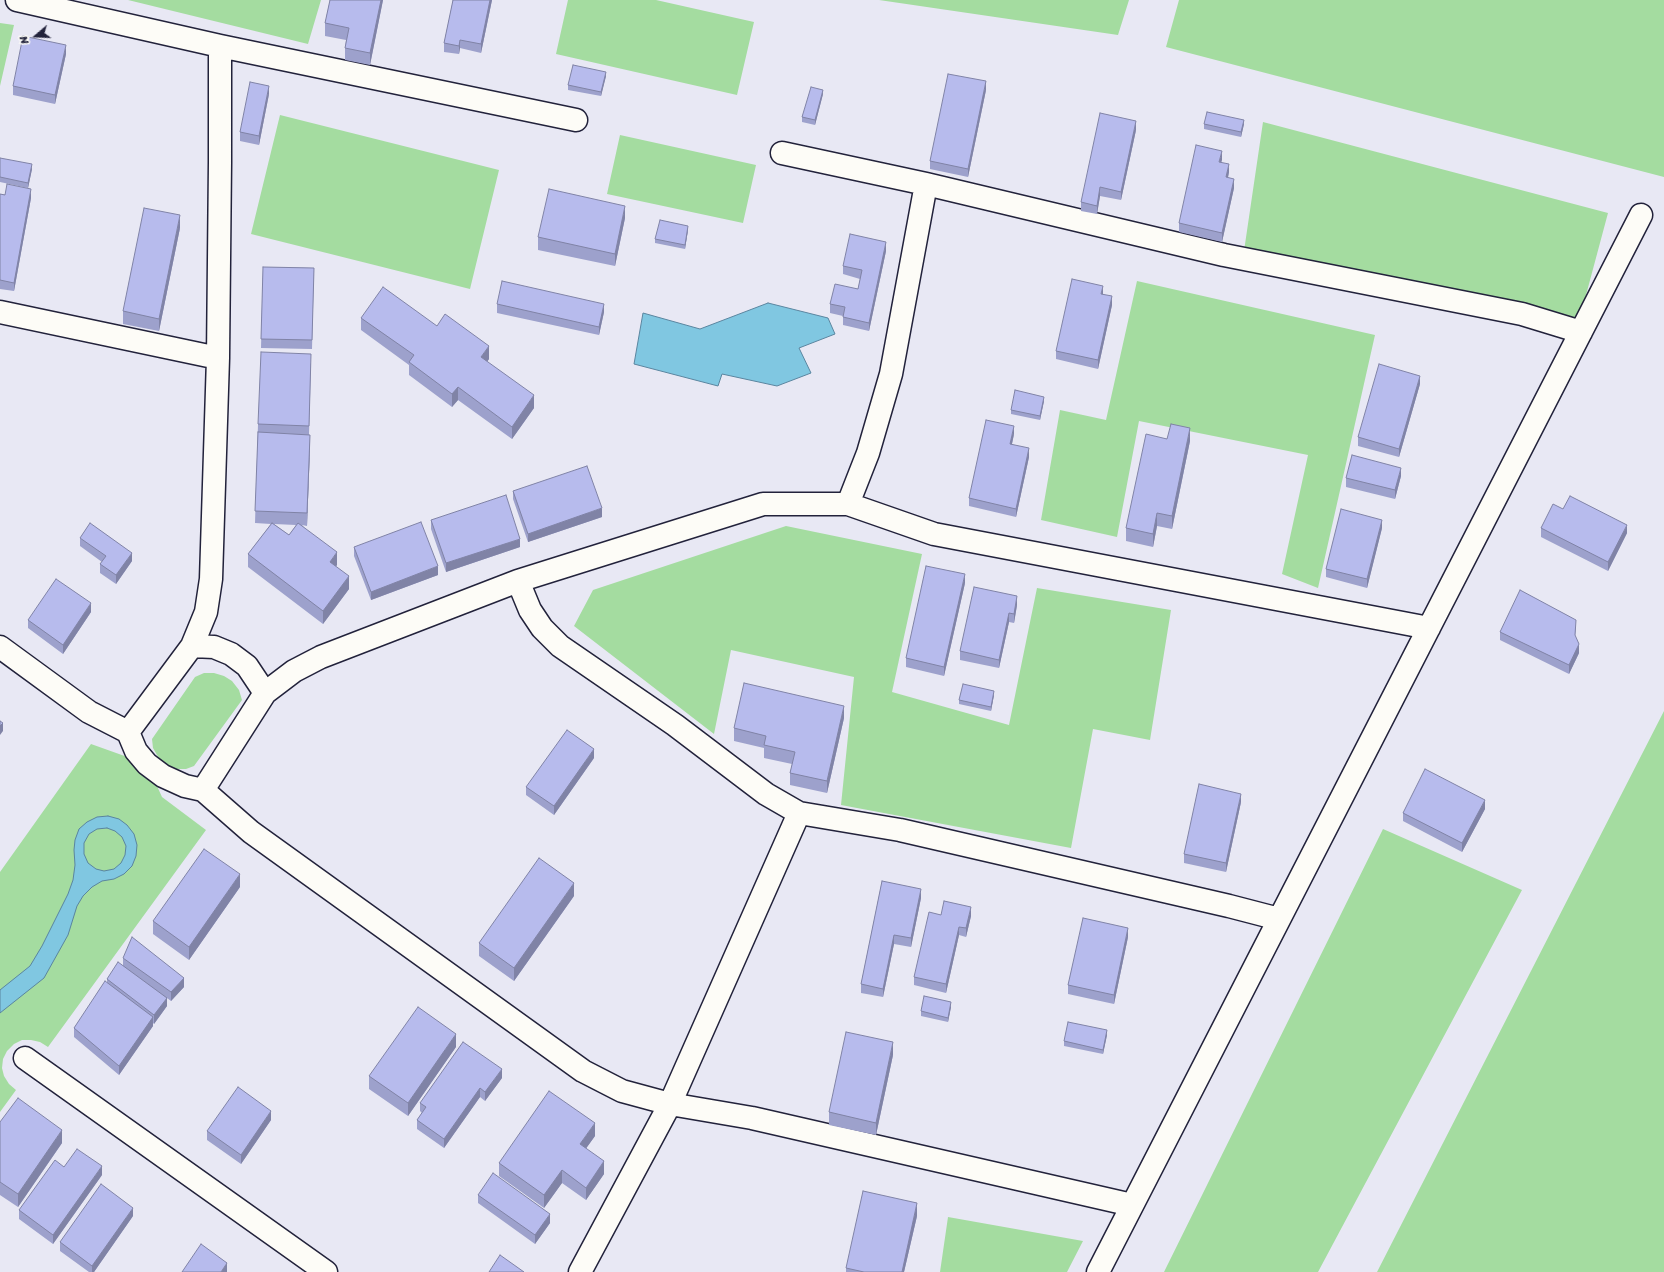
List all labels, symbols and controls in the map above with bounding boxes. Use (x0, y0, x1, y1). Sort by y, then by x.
north arrow (16, 16, 56, 56)
text: N (14, 33, 34, 47)

